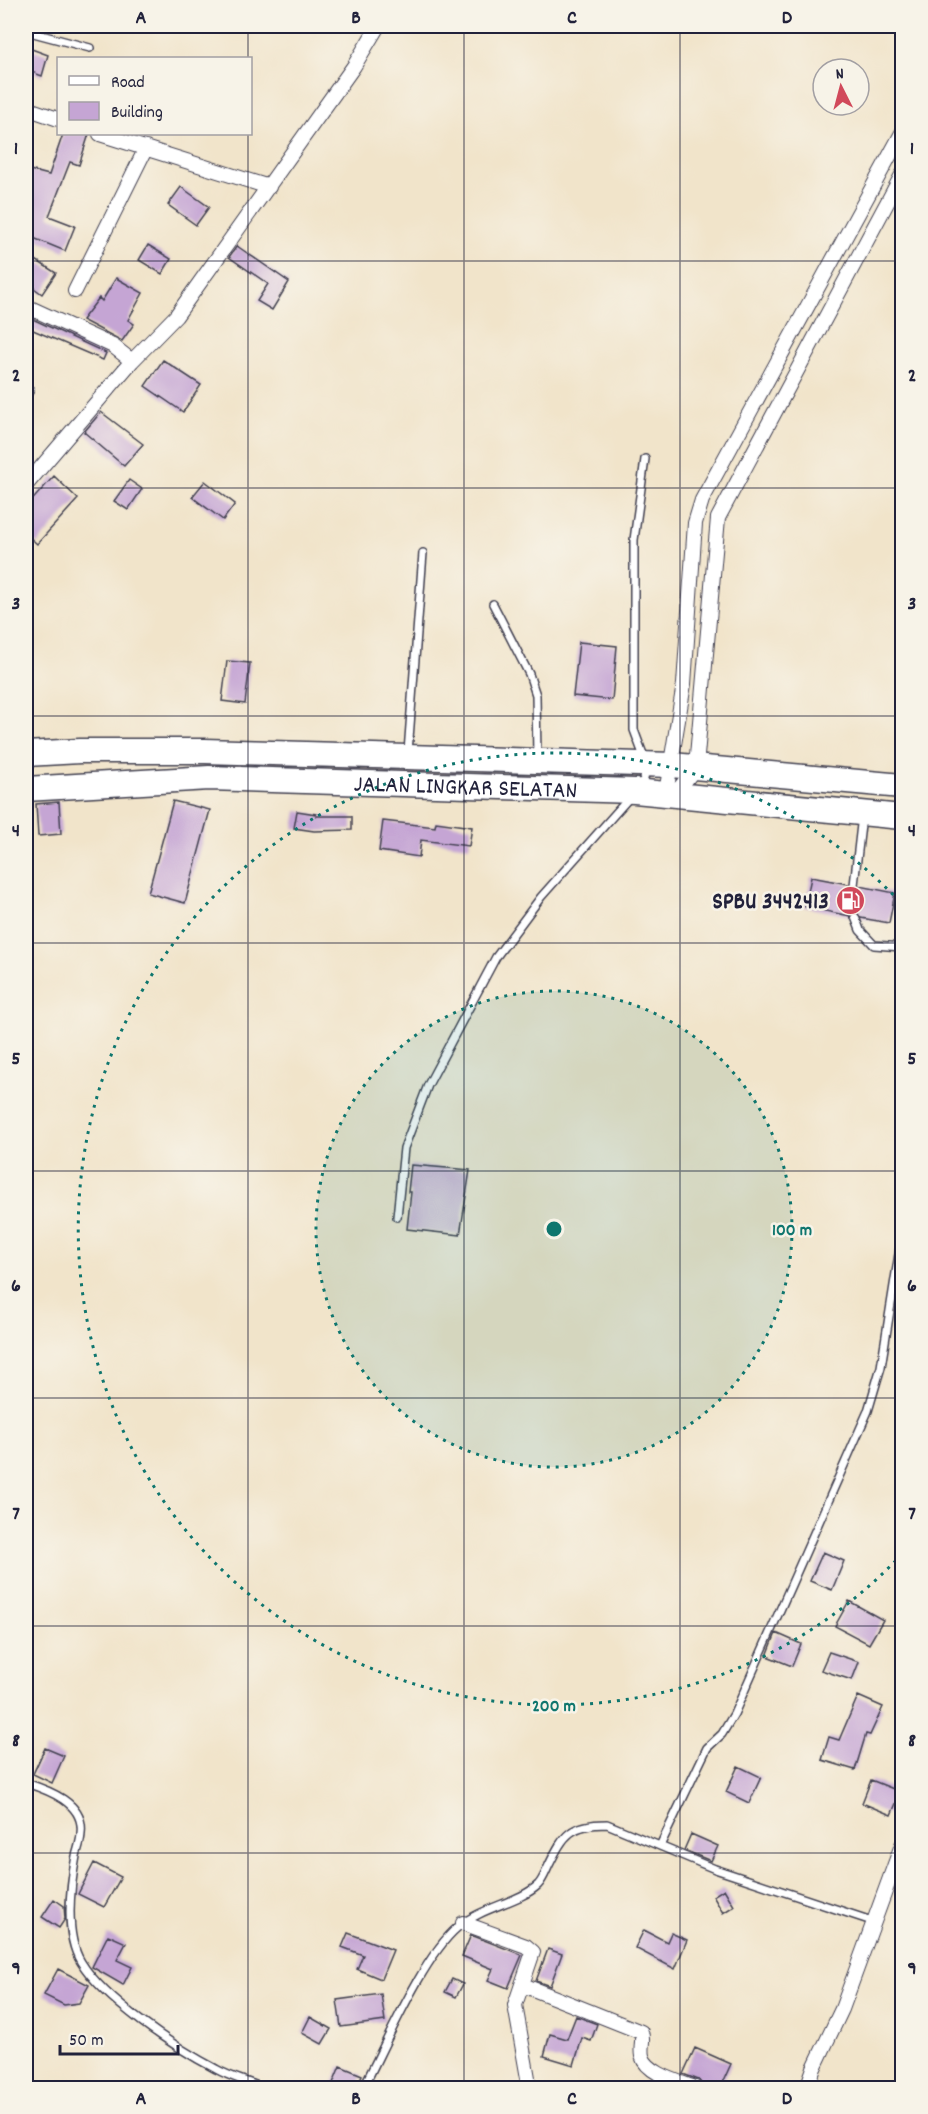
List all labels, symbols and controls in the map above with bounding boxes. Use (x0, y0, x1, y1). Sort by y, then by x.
text: A (136, 5, 147, 33)
text: B (351, 5, 361, 33)
text: C (567, 5, 577, 33)
text: D (782, 5, 793, 33)
legend (57, 57, 252, 135)
north arrow (811, 57, 871, 117)
text: N (835, 63, 845, 86)
text: Road (111, 71, 145, 96)
text: Building (111, 101, 163, 126)
text: 1 (14, 136, 18, 164)
text: 1 (910, 136, 914, 164)
text: 2 (12, 363, 20, 391)
text: 2 (908, 363, 916, 391)
text: 3 (12, 591, 20, 619)
text: 3 (908, 591, 916, 619)
street label: JALAN LINGKAR SELATAN (353, 768, 578, 809)
text: 4 (12, 818, 20, 846)
text: 4 (908, 818, 916, 846)
fuel station icon: SPBU 3442413 (834, 884, 866, 916)
place label: SPBU 3442413 (712, 886, 829, 920)
text: 5 (11, 1046, 21, 1074)
text: 5 (907, 1046, 917, 1074)
centre of rings (544, 1219, 564, 1239)
text: 100 m (772, 1219, 812, 1244)
text: 6 (11, 1273, 21, 1301)
text: 6 (907, 1273, 917, 1301)
text: 7 (12, 1501, 20, 1529)
text: 7 (908, 1501, 916, 1529)
text: 200 m (532, 1695, 576, 1720)
text: 8 (12, 1728, 20, 1756)
text: 8 (908, 1728, 916, 1756)
text: 9 (11, 1956, 21, 1984)
text: 9 (907, 1956, 917, 1984)
scale bar (60, 2018, 178, 2056)
text: 50 m (69, 2029, 104, 2054)
text: A (136, 2086, 147, 2114)
text: B (351, 2086, 361, 2114)
text: C (567, 2086, 577, 2114)
text: D (782, 2086, 793, 2114)

